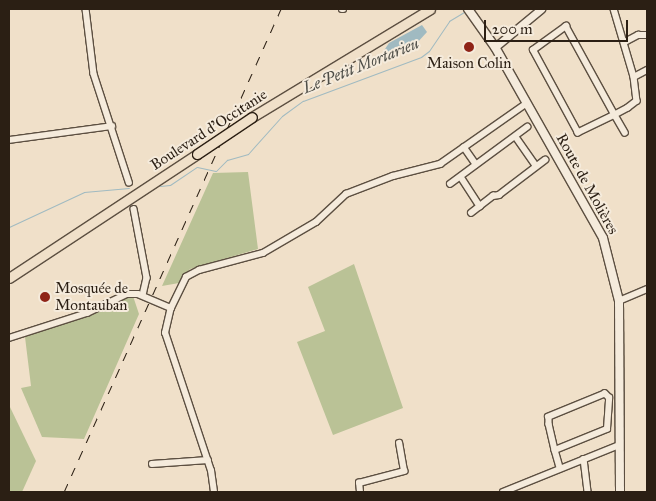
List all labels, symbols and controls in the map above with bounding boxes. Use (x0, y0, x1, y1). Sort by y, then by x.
scale bar (486, 10, 630, 42)
text: 200 m (492, 20, 533, 38)
water label: Le Petit Mortarieu (300, 34, 422, 98)
marker: Maison Colin (463, 41, 475, 53)
place label: Maison Colin (427, 55, 511, 73)
street label: Boulevard d'Occitanie (147, 86, 271, 174)
street label: Route de Molières (552, 130, 622, 238)
place label: Mosquée de Montauban (55, 279, 128, 314)
marker: Mosquée de Montauban (39, 291, 51, 303)

